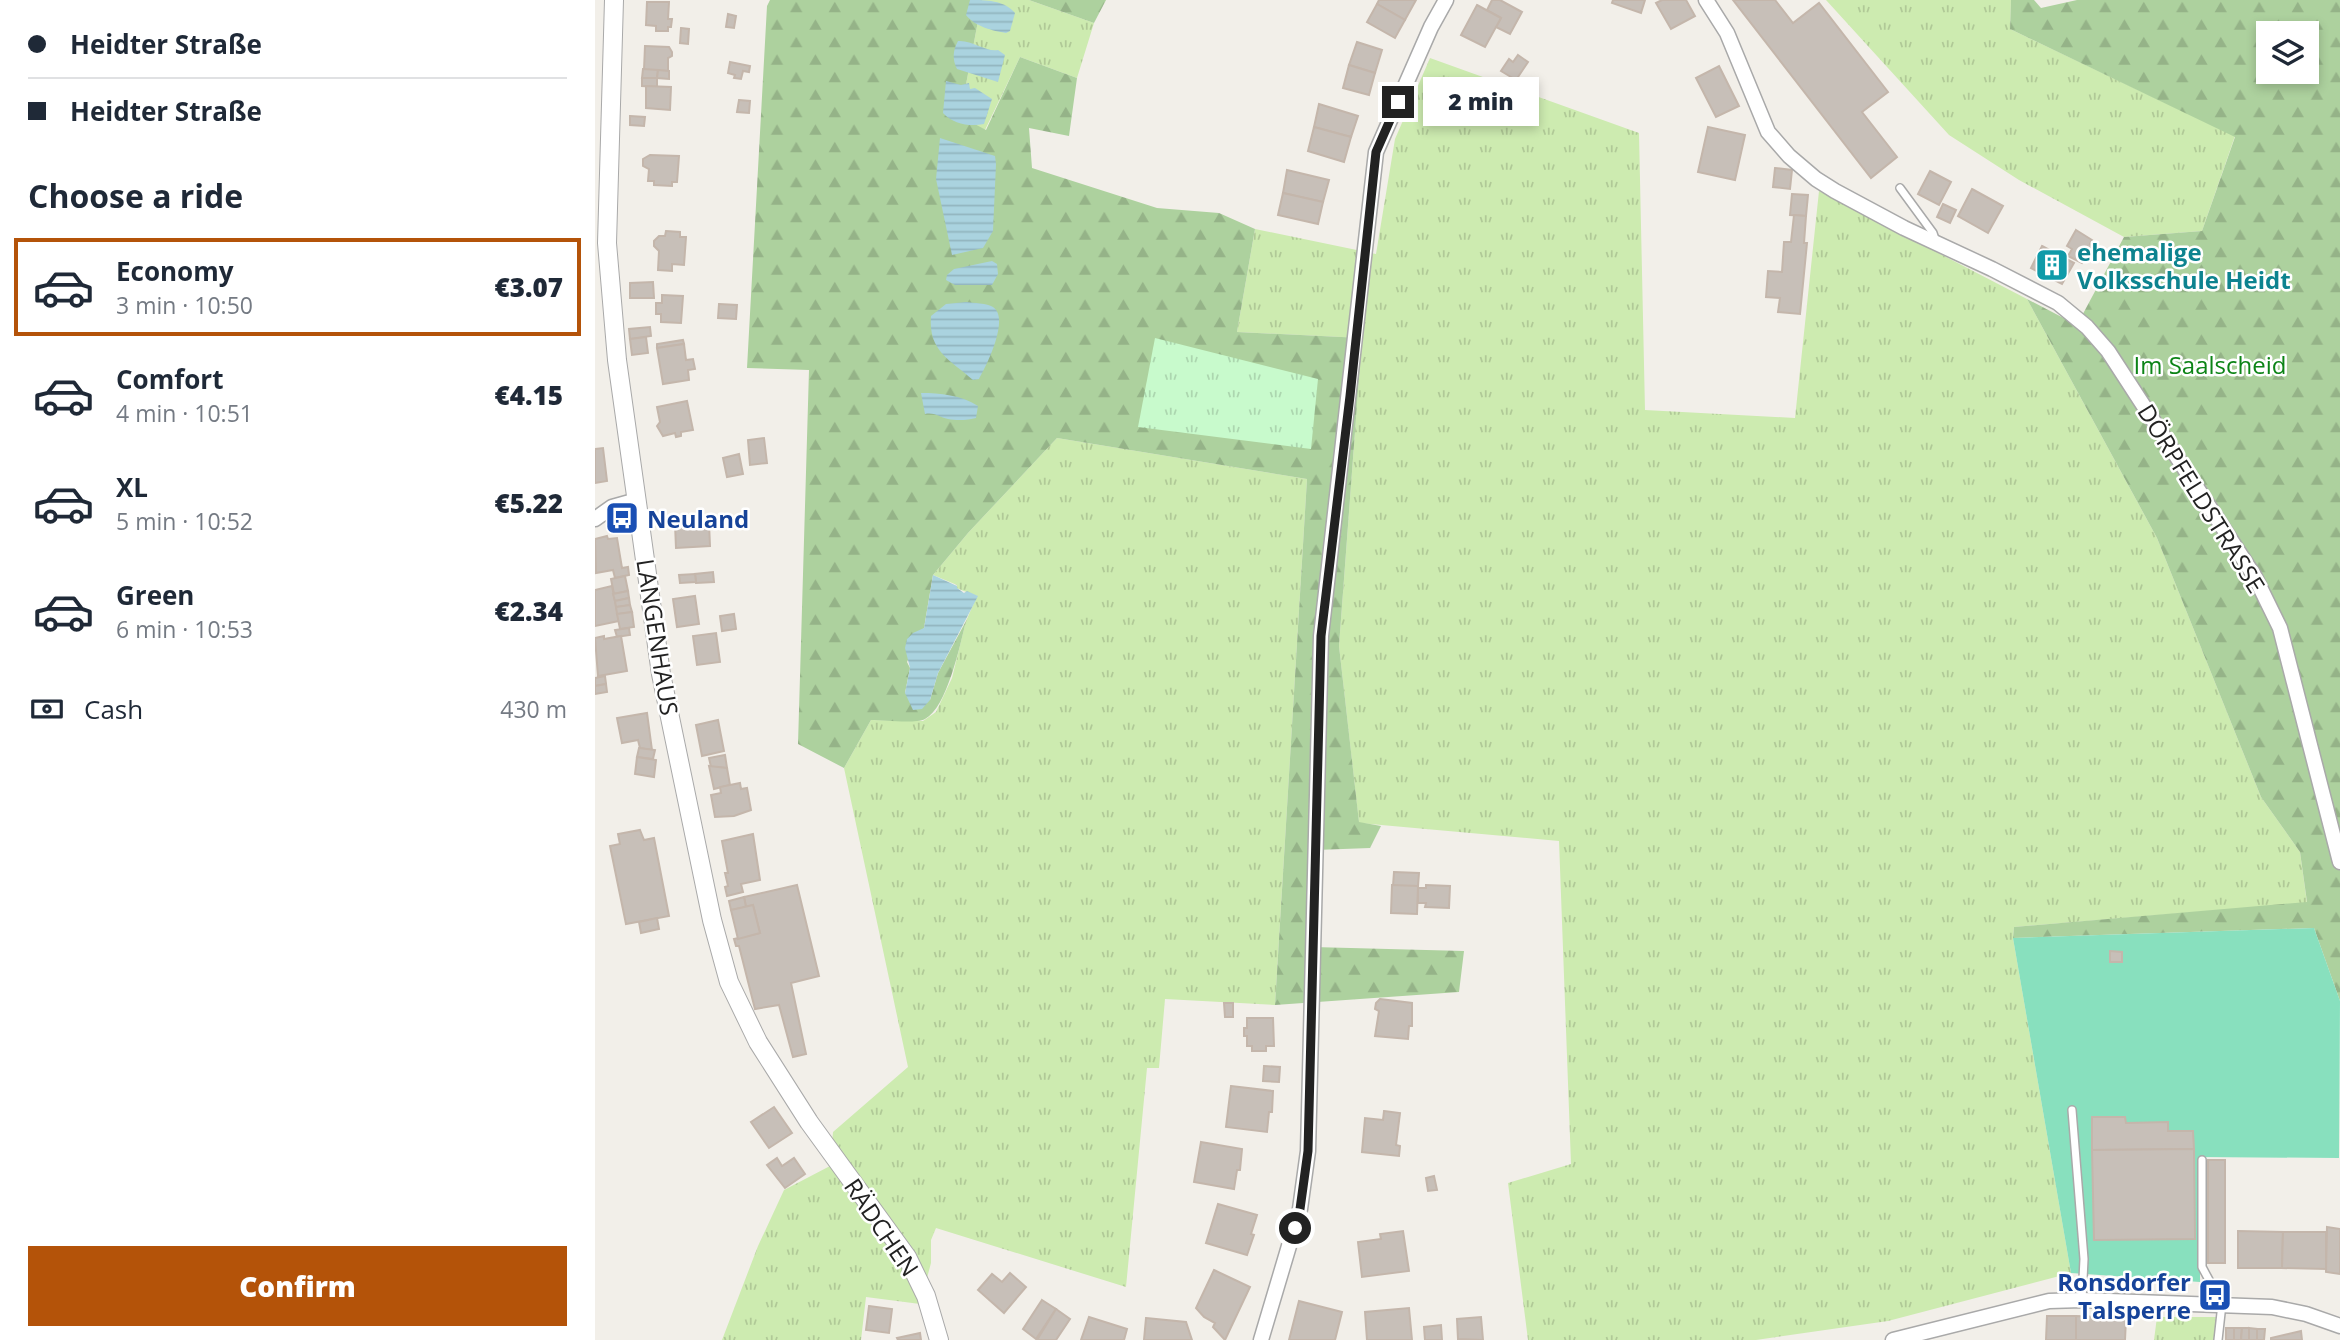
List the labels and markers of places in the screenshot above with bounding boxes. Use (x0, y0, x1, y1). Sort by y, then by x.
place label: ehemalige Volksschule Heidt (2077, 235, 2291, 296)
building icon: ehemalige Volksschule Heidt (2033, 246, 2071, 284)
bus stop icon: Neuland (603, 499, 641, 537)
place label: Neuland (647, 502, 749, 535)
place label: Ronsdorfer Talsperre (2057, 1265, 2191, 1326)
bus stop icon: Ronsdorfer Talsperre (2196, 1276, 2234, 1314)

